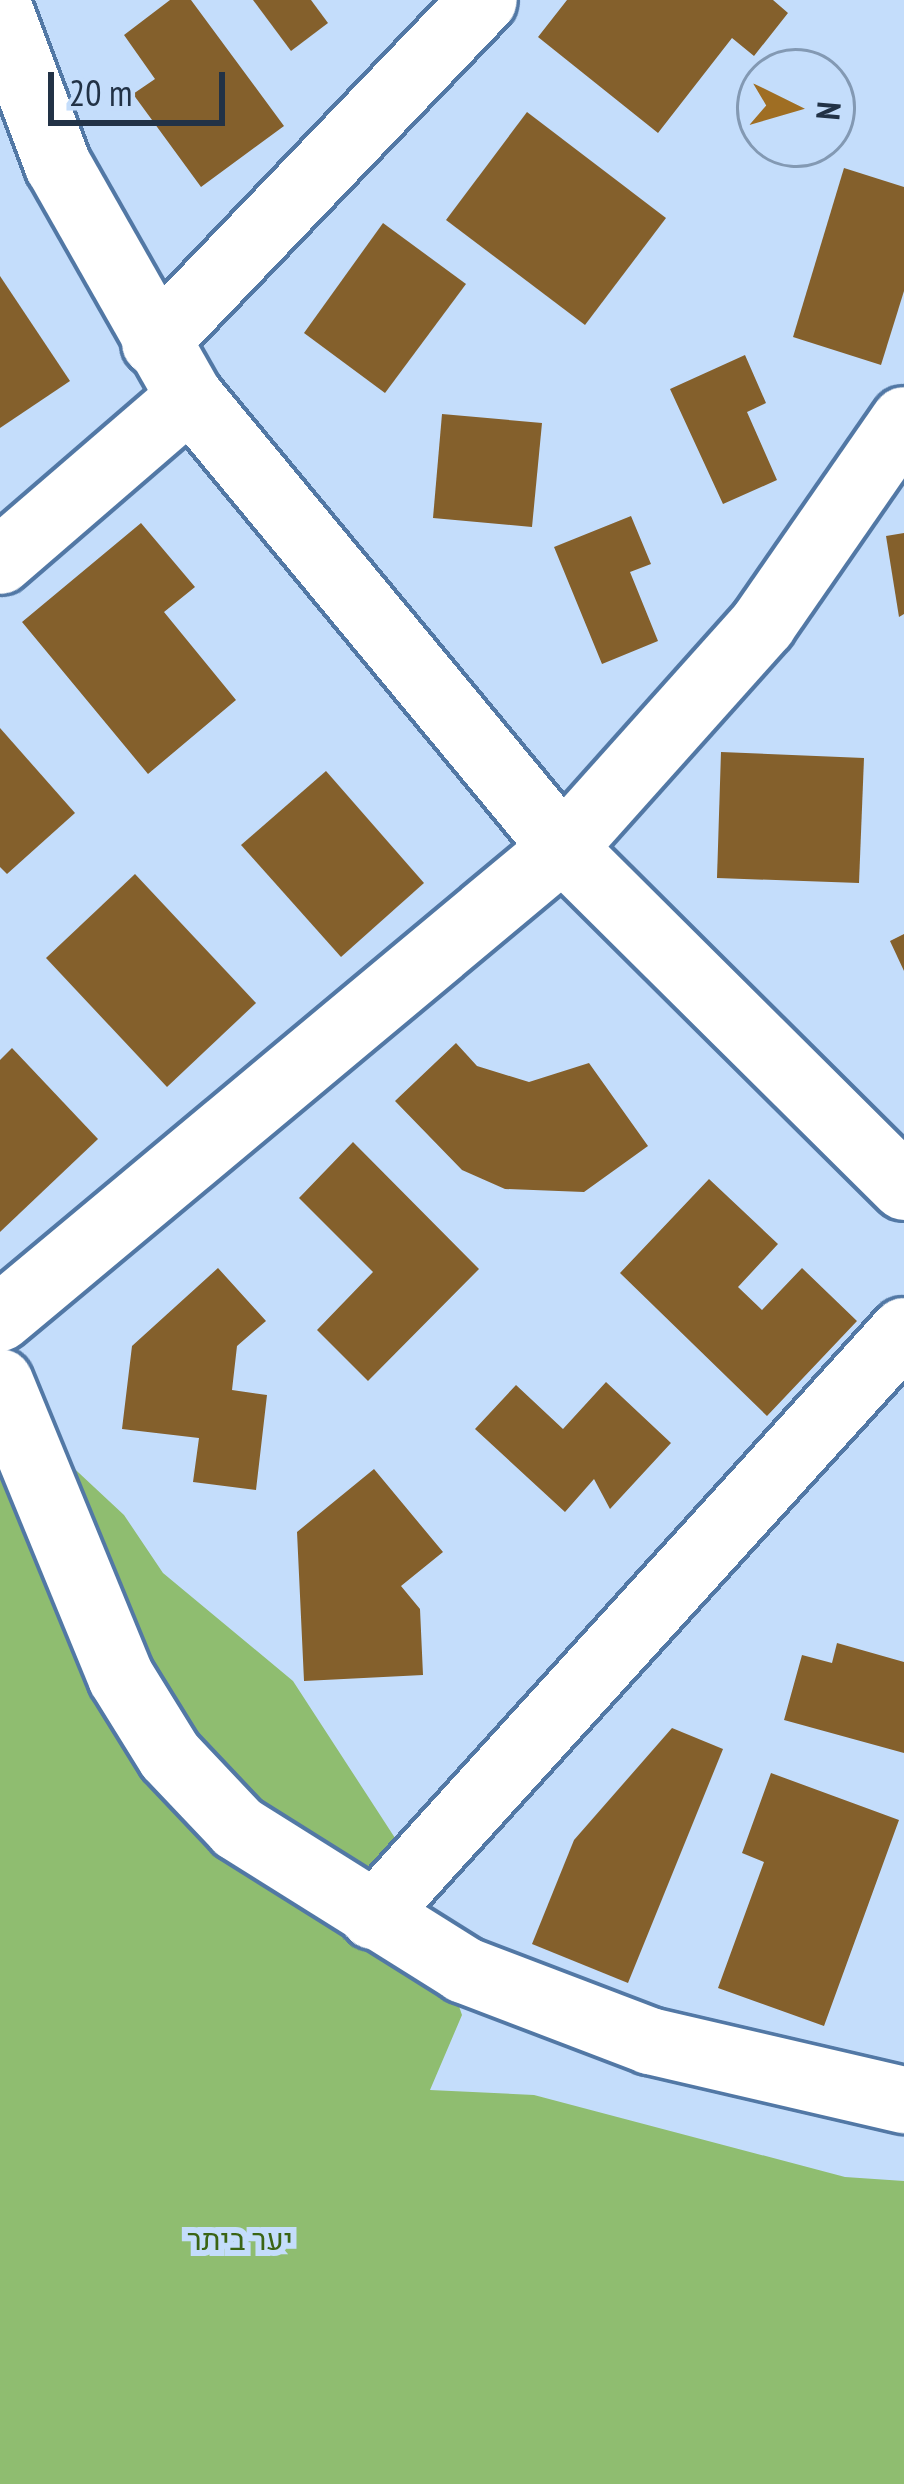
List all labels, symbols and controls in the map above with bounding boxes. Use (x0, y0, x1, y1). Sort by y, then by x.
scale bar (54, 48, 231, 122)
north arrow (736, 48, 856, 168)
text: 20 m (69, 69, 132, 116)
text: N (807, 100, 852, 122)
park label: יער ביתר (187, 2221, 293, 2257)

